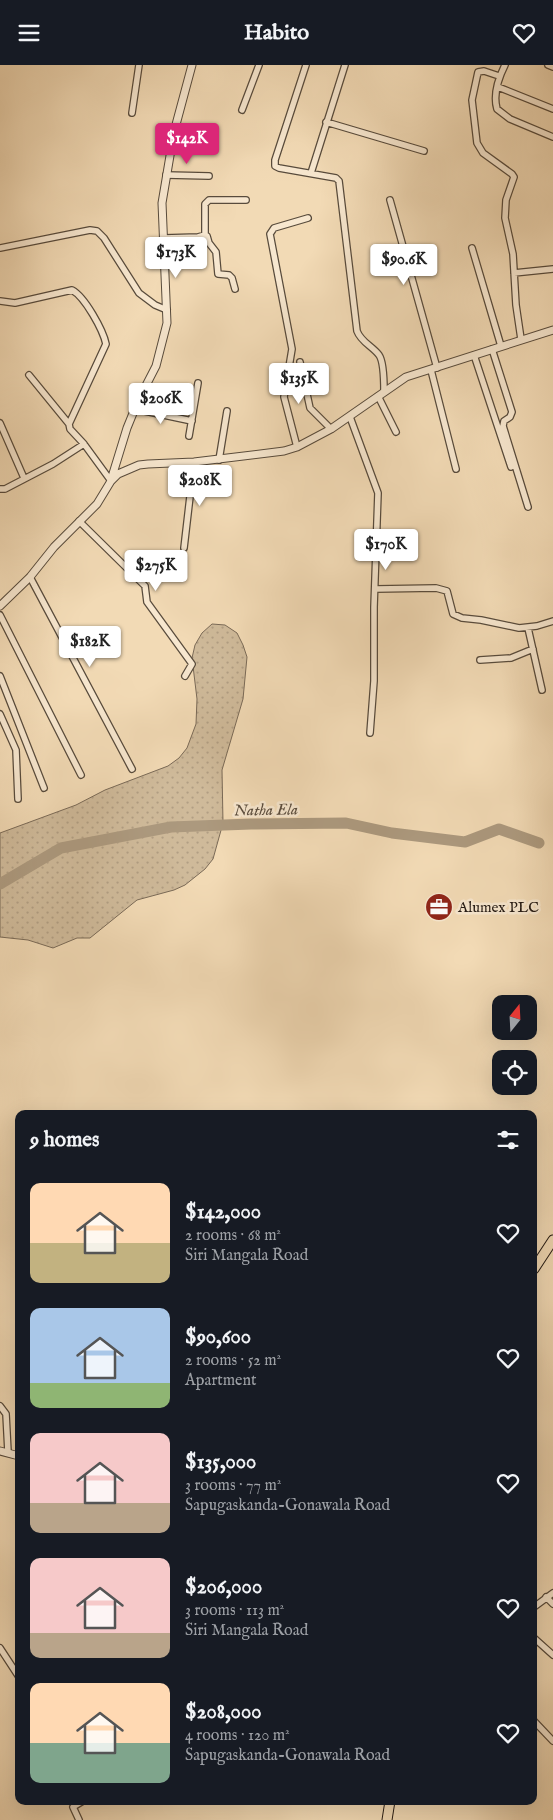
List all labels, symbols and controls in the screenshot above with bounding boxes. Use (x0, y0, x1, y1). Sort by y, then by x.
icon: menu (15, 19, 43, 47)
text: Habito (244, 19, 309, 47)
icon: heart (510, 19, 538, 47)
pin: $142K (152, 123, 222, 165)
text: $142K (166, 129, 208, 149)
pin: $173K (141, 237, 211, 279)
text: $173K (156, 243, 196, 263)
pin: $90.6K (363, 243, 445, 286)
text: $90.6K (381, 250, 427, 270)
pin: $135K (264, 363, 334, 405)
text: $135K (280, 369, 318, 389)
pin: $206K (126, 383, 196, 425)
text: $206K (140, 389, 182, 409)
pin: $208K (165, 465, 235, 507)
text: $208K (179, 471, 221, 491)
pin: $170K (351, 529, 421, 571)
text: $170K (365, 535, 407, 555)
pin: $275K (121, 549, 191, 592)
text: $275K (135, 556, 177, 576)
pin: $182K (55, 625, 125, 668)
text: $182K (70, 632, 110, 652)
water label: Natha Ela (234, 800, 298, 822)
office icon: Alumex PLC (424, 892, 454, 922)
place label: Alumex PLC (457, 898, 539, 917)
north arrow (492, 995, 538, 1040)
map controls (492, 995, 537, 1095)
button: locate (492, 1050, 537, 1095)
icon: filters (494, 1126, 522, 1154)
text: 9 homes (30, 1127, 99, 1154)
text: $142,000 (185, 1199, 261, 1226)
icon: home (70, 1203, 130, 1263)
icon: heart (494, 1219, 522, 1247)
text: 2 rooms · 68 m² (185, 1226, 281, 1246)
text: Siri Mangala Road (185, 1246, 308, 1266)
text: $90,600 (185, 1324, 251, 1351)
icon: home (70, 1328, 130, 1388)
icon: heart (494, 1344, 522, 1372)
text: 2 rooms · 52 m² (185, 1351, 281, 1371)
text: Apartment (185, 1371, 256, 1391)
text: $135,000 (185, 1449, 256, 1476)
icon: home (70, 1453, 130, 1513)
icon: heart (494, 1469, 522, 1497)
text: 3 rooms · 77 m² (185, 1476, 281, 1496)
text: Sapugaskanda-Gonawala Road (185, 1496, 390, 1516)
text: $206,000 (185, 1574, 262, 1601)
icon: home (70, 1578, 130, 1638)
icon: heart (494, 1594, 522, 1622)
text: 3 rooms · 113 m² (185, 1601, 284, 1621)
text: Siri Mangala Road (185, 1621, 308, 1641)
text: $208,000 (185, 1699, 262, 1726)
icon: home (70, 1703, 130, 1763)
icon: heart (494, 1719, 522, 1747)
text: 4 rooms · 120 m² (185, 1726, 290, 1746)
text: Sapugaskanda-Gonawala Road (185, 1746, 390, 1766)

